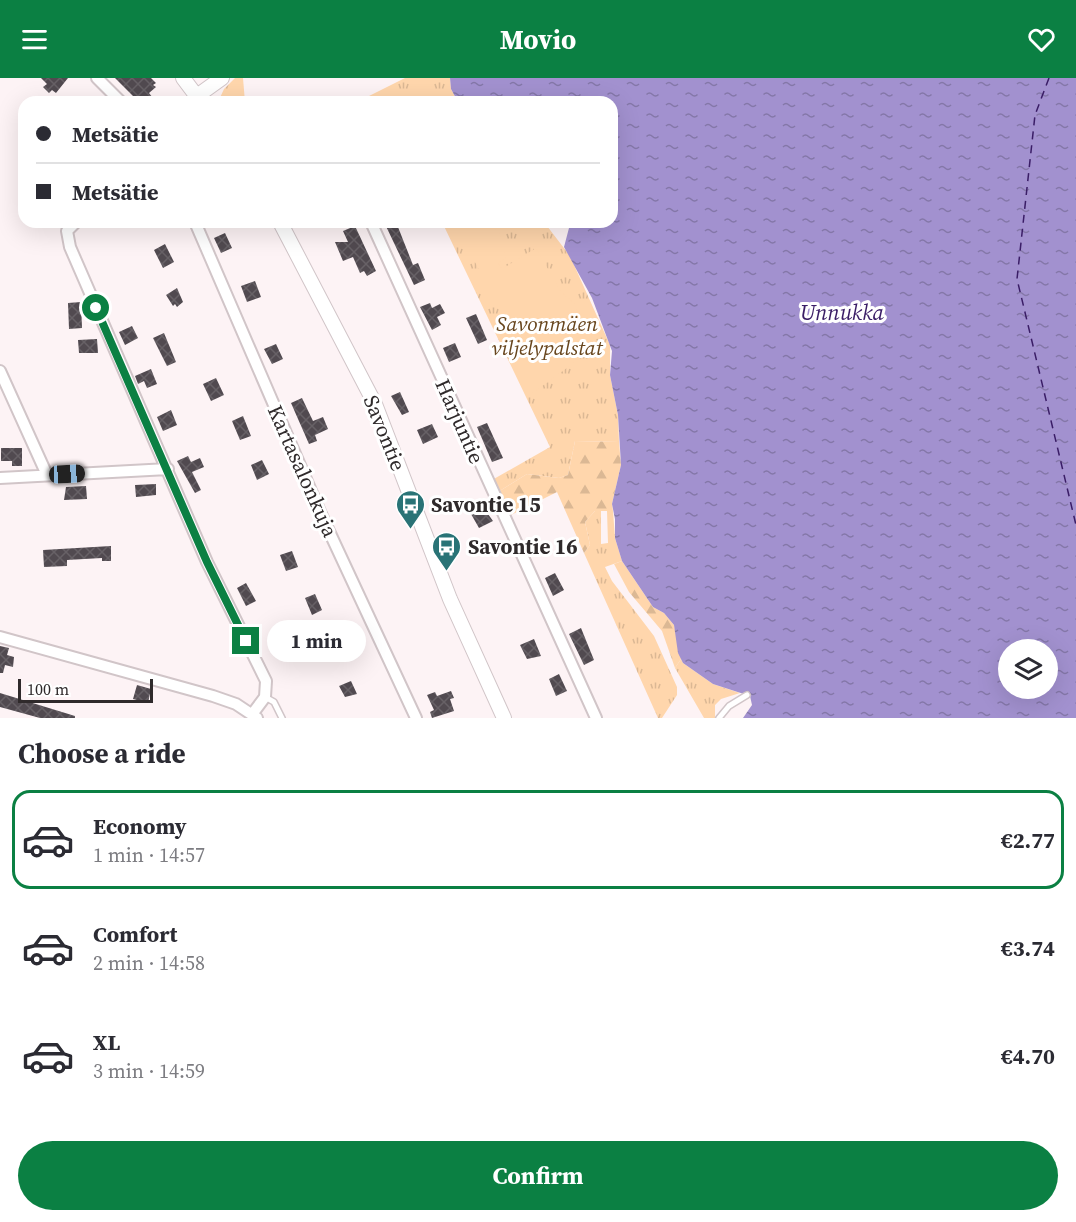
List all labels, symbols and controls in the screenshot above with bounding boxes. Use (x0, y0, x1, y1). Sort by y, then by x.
text: Movio (500, 21, 576, 58)
icon: menu (18, 23, 51, 56)
icon: heart (1025, 23, 1058, 56)
text: Metsätie (72, 119, 158, 149)
text: Metsätie (72, 177, 158, 207)
route start (82, 294, 109, 321)
water label: Unnukka (800, 297, 885, 327)
park label: Savonmäen viljelypalstat (491, 309, 604, 362)
street label: Harjuntie (428, 374, 492, 468)
street label: Savontie (357, 391, 413, 475)
street label: Kartasalonkuja (261, 400, 345, 542)
car (49, 464, 85, 484)
bus stop icon: Savontie 15 (394, 488, 426, 530)
place label: Savontie 15 (431, 490, 541, 519)
bus stop icon: Savontie 16 (431, 530, 463, 572)
place label: Savontie 16 (468, 532, 578, 561)
callout: 1 min (267, 620, 366, 662)
route end (232, 627, 259, 654)
text: 1 min (291, 627, 342, 655)
map controls (998, 639, 1058, 699)
button: layers (998, 639, 1058, 699)
scale bar (18, 676, 153, 704)
text: 100 m (27, 678, 69, 700)
text: Choose a ride (18, 735, 186, 772)
text: Economy (93, 811, 187, 841)
icon: car (21, 813, 75, 867)
text: €2.77 (1001, 825, 1055, 855)
text: 1 min · 14:57 (93, 841, 205, 869)
text: Comfort (93, 919, 177, 949)
icon: car (21, 921, 75, 975)
text: €3.74 (1001, 933, 1055, 963)
text: 2 min · 14:58 (93, 949, 205, 977)
text: XL (93, 1027, 120, 1057)
icon: car (21, 1029, 75, 1083)
text: €4.70 (1001, 1041, 1055, 1071)
text: 3 min · 14:59 (93, 1057, 205, 1085)
button: Confirm (18, 1141, 1058, 1210)

